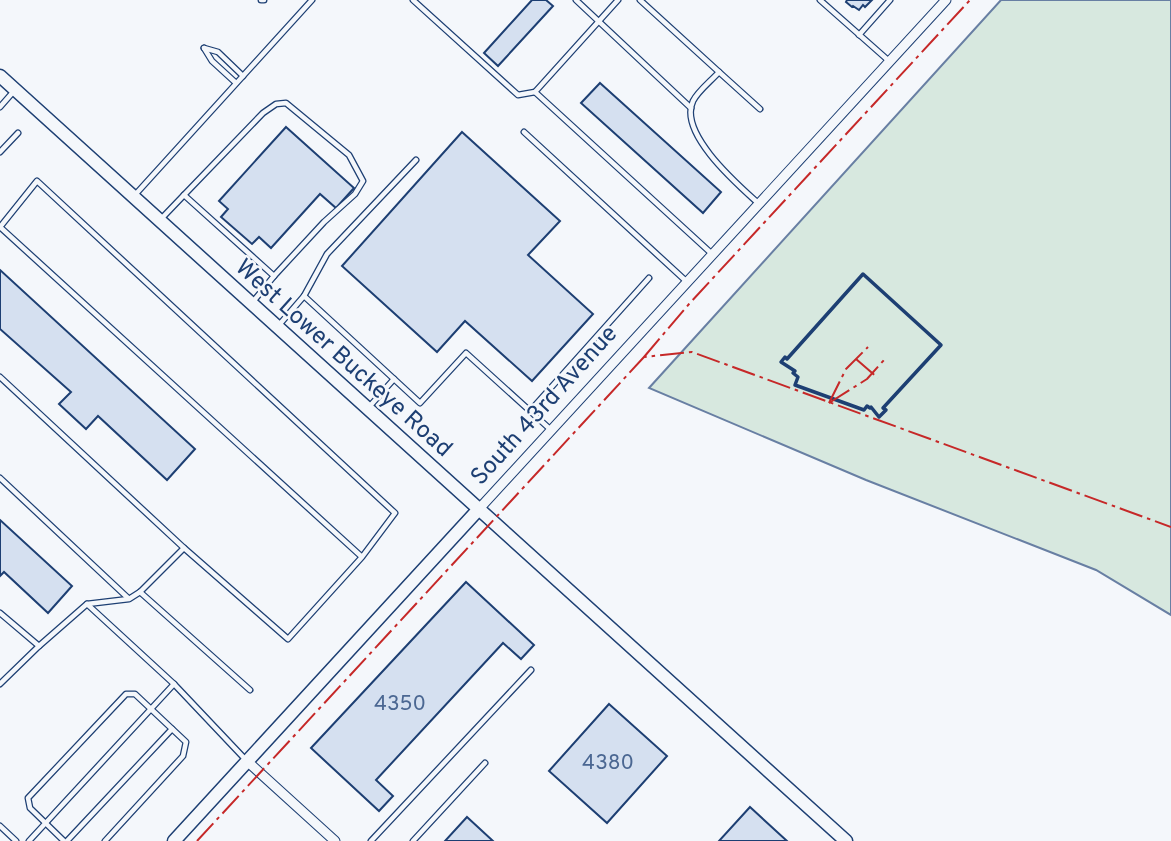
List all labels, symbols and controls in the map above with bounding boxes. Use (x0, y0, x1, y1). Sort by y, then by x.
street label: West Lower Buckeye Road (228, 254, 458, 464)
street label: South 43rd Avenue (465, 320, 625, 492)
house number: 4350 (374, 691, 426, 718)
house number: 4380 (582, 750, 634, 777)

